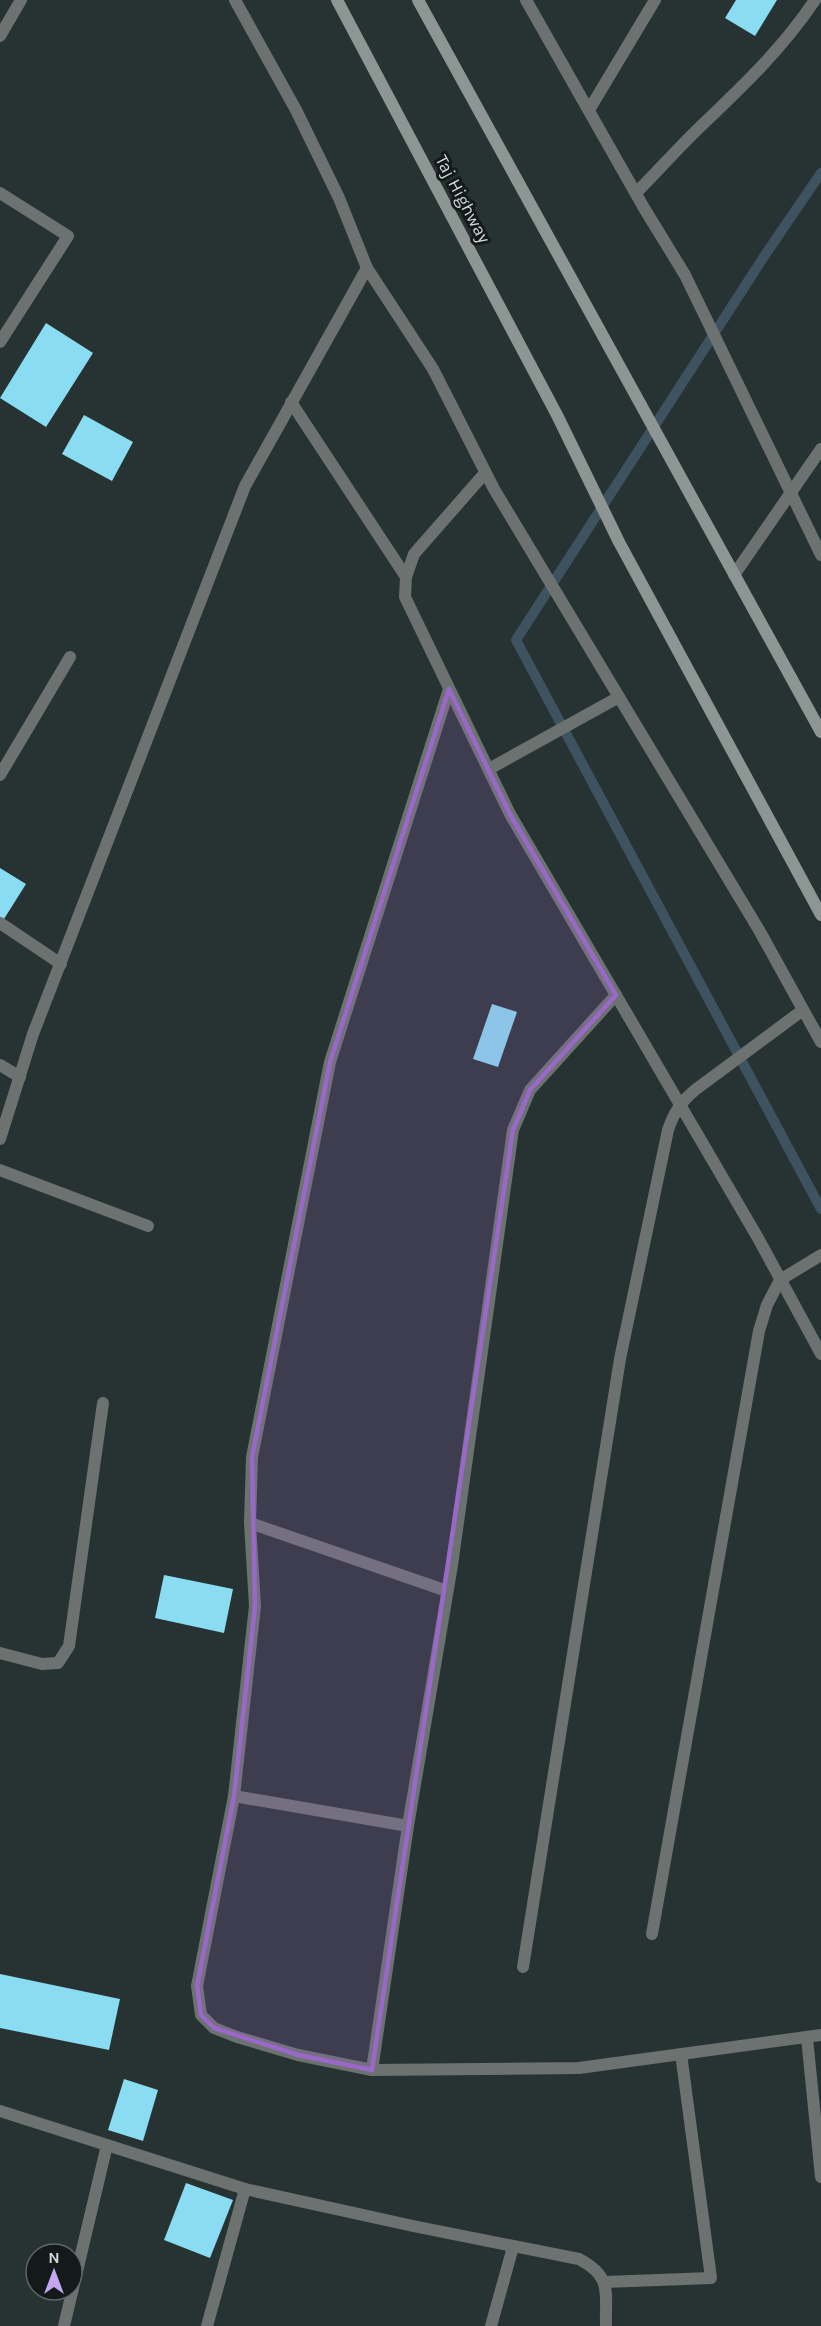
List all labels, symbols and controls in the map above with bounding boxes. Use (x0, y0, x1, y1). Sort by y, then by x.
street label: Taj Highway (431, 151, 496, 248)
north arrow (24, 2242, 84, 2302)
text: N (48, 2248, 60, 2267)

